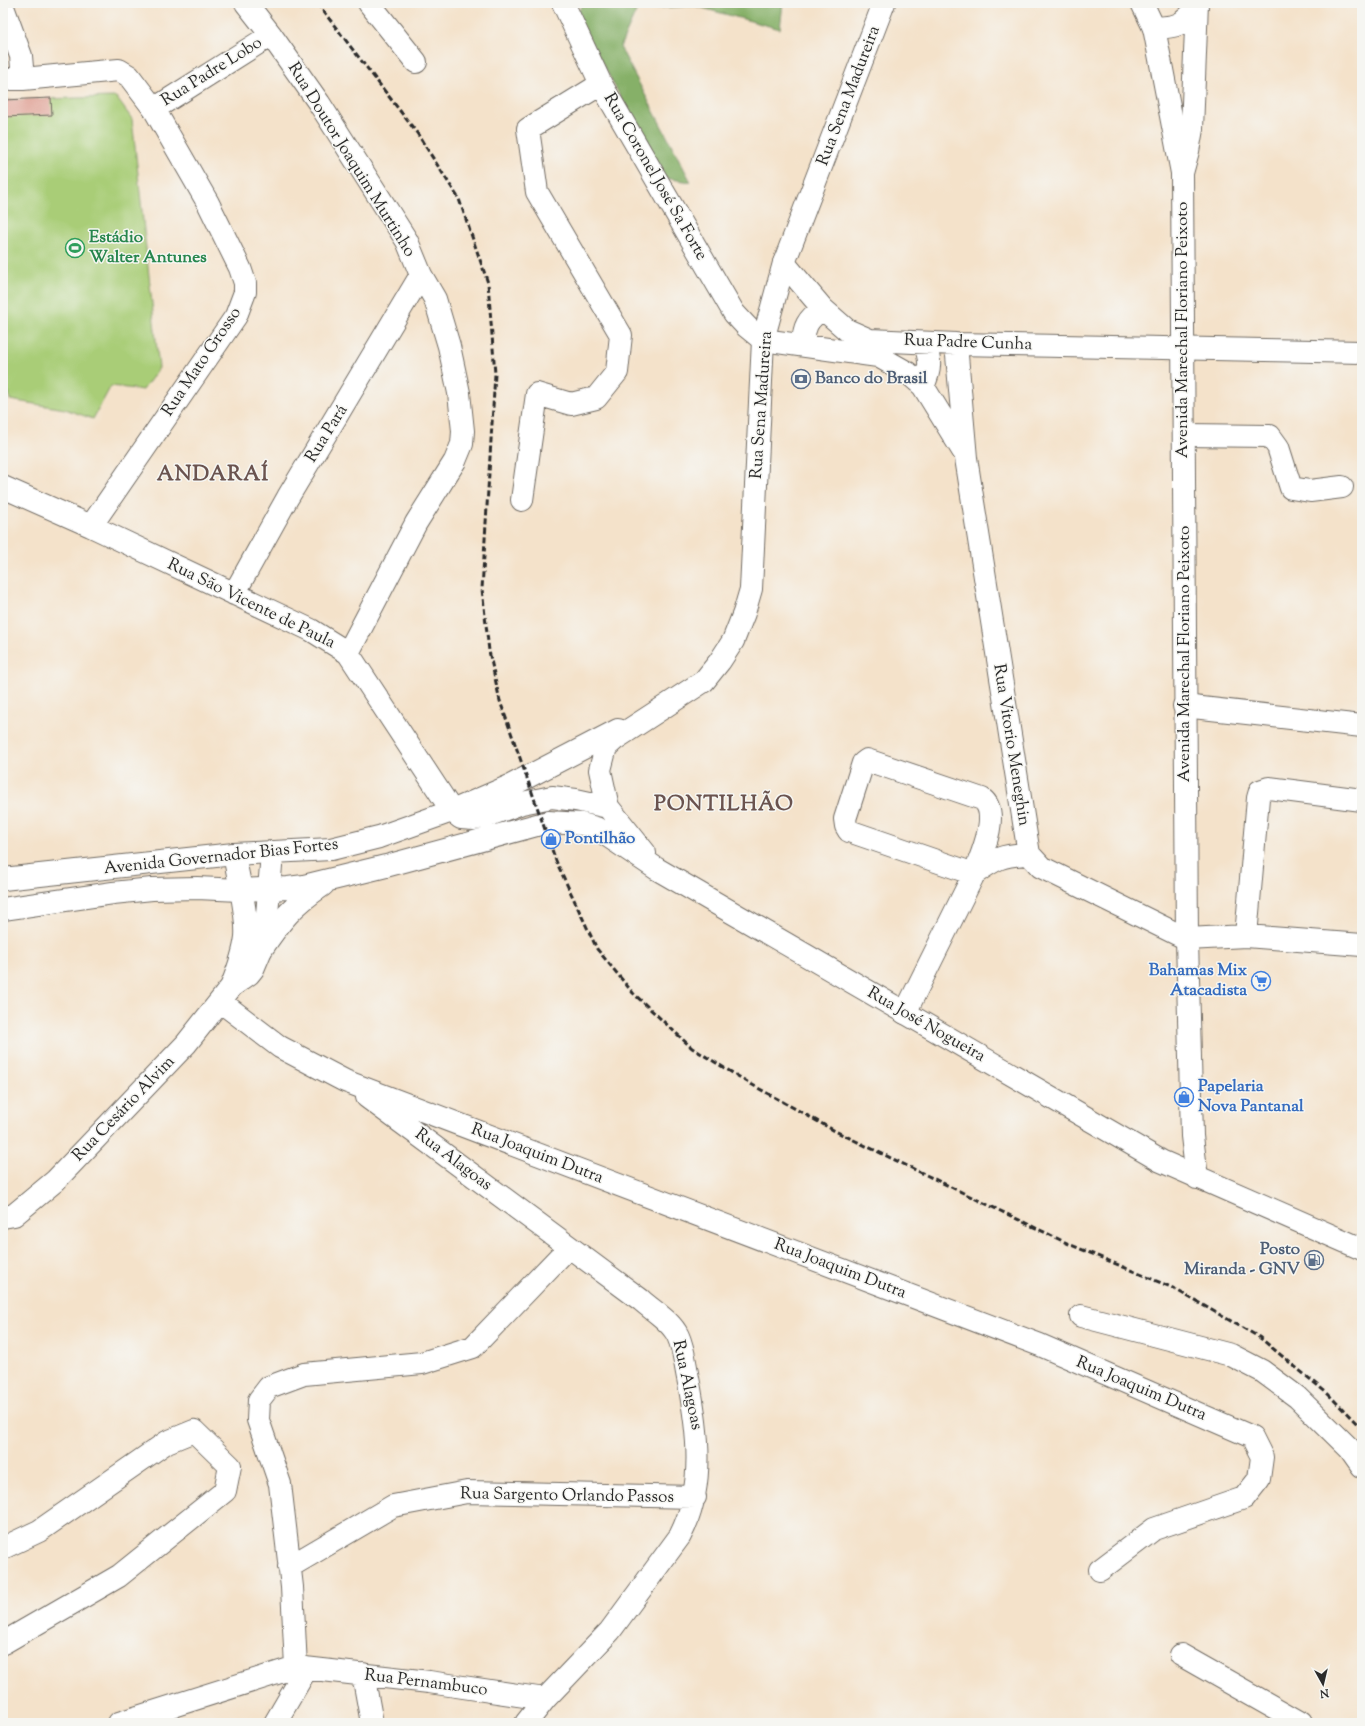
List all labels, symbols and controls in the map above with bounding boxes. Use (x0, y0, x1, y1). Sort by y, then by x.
street label: Rua Sena Madureira (811, 22, 887, 169)
street label: Rua Padre Lobo (157, 31, 267, 113)
street label: Rua Doutor Joaquim Murtinho (281, 58, 421, 262)
street label: Rua Coronel José Sa Forte (597, 89, 713, 265)
street label: Avenida Marechal Floriano Peixoto (1171, 202, 1195, 458)
place label: Estádio Walter Antunes (89, 226, 207, 270)
sports icon: Estádio Walter Antunes (64, 237, 86, 259)
street label: Rua Mato Grosso (156, 303, 248, 421)
street label: Rua Padre Cunha (903, 329, 1033, 357)
street label: Rua Sena Madureira (745, 330, 779, 480)
place label: Banco do Brasil (815, 367, 928, 391)
bank icon: Banco do Brasil (790, 368, 812, 390)
street label: Rua Pará (300, 400, 354, 468)
district label: ANDARAÍ (157, 460, 269, 490)
street label: Avenida Marechal Floriano Peixoto (1173, 526, 1197, 782)
street label: Rua São Vicente de Paula (163, 553, 339, 655)
street label: Rua Vitorio Meneghin (986, 662, 1036, 828)
district label: PONTILHÃO (654, 790, 794, 820)
place label: Pontilhão (565, 827, 635, 851)
shop icon: Pontilhão (540, 828, 562, 850)
street label: Avenida Governador Bias Fortes (103, 833, 340, 881)
place label: Bahamas Mix Atacadista (1149, 959, 1248, 1003)
supermarket icon: Bahamas Mix Atacadista (1250, 970, 1272, 992)
street label: Rua José Nogueira (862, 981, 990, 1069)
street label: Rua Cesário Alvim (67, 1051, 181, 1167)
place label: Papelaria Nova Pantanal (1198, 1075, 1304, 1119)
shop icon: Papelaria Nova Pantanal (1173, 1086, 1195, 1108)
street label: Rua Joaquim Dutra (467, 1118, 607, 1190)
street label: Rua Alagoas (409, 1123, 497, 1197)
street label: Rua Joaquim Dutra (770, 1233, 910, 1305)
place label: Posto Miranda - GNV (1184, 1238, 1300, 1282)
fuel station icon: Posto Miranda - GNV (1303, 1249, 1325, 1271)
street label: Rua Alagoas (666, 1338, 708, 1432)
street label: Rua Joaquim Dutra (1072, 1351, 1210, 1427)
street label: Rua Sargento Orlando Passos (460, 1482, 674, 1510)
street label: Rua Pernambuco (363, 1664, 489, 1702)
north arrow (1303, 1664, 1343, 1704)
text: N (1319, 1684, 1331, 1701)

